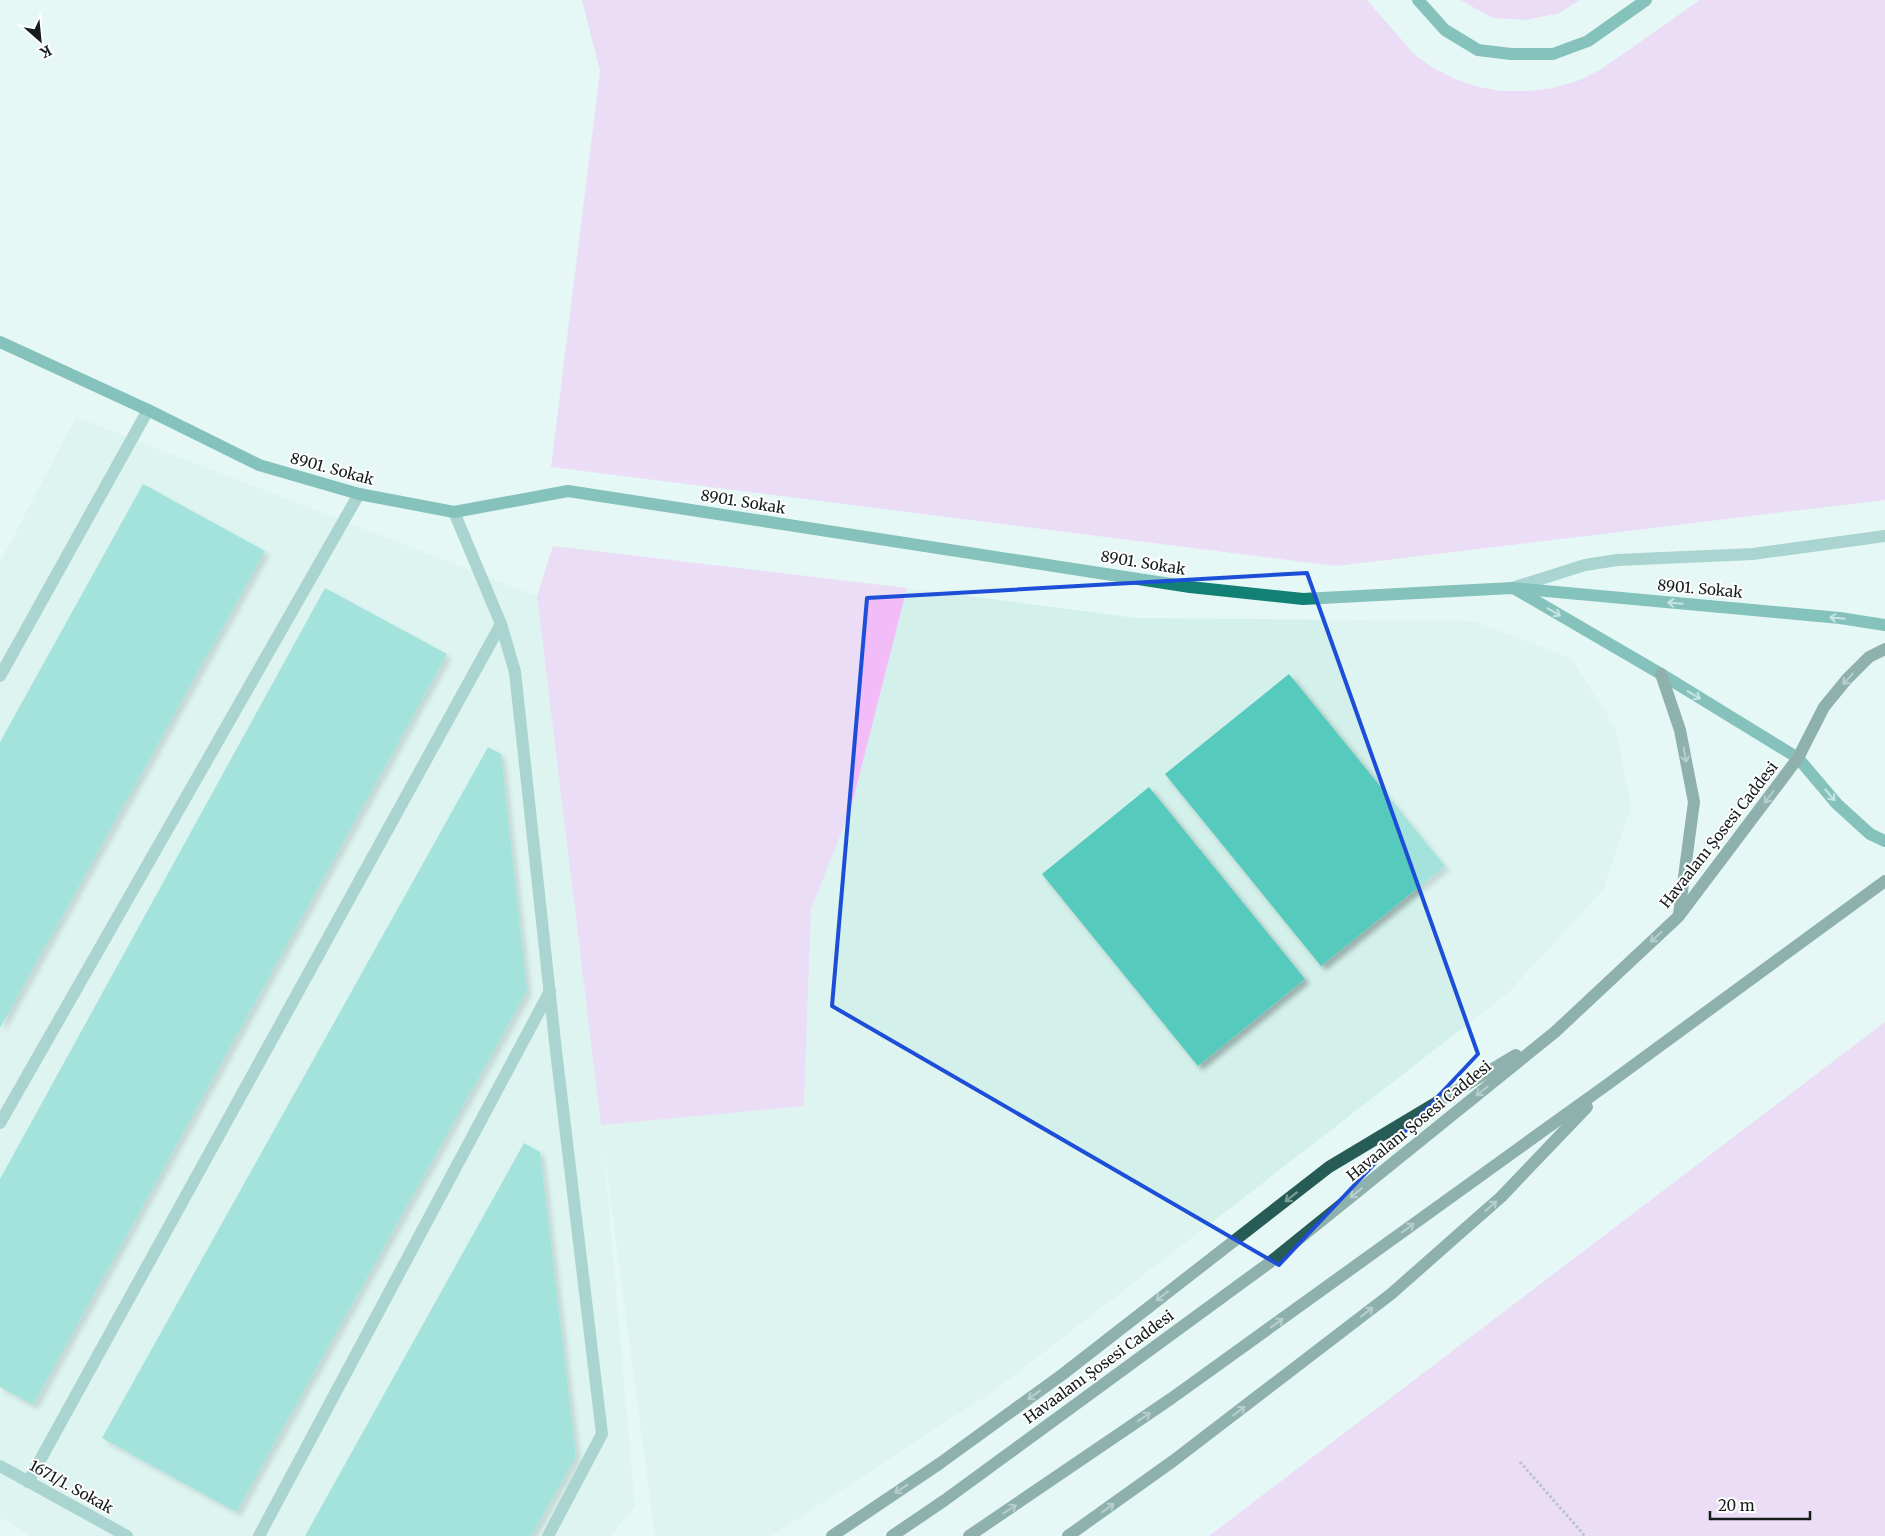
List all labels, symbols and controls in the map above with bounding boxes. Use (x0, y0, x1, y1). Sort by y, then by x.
north arrow (15, 15, 65, 65)
text: K (37, 41, 55, 62)
street label: 8901. Sokak (288, 448, 376, 489)
street label: 8901. Sokak (699, 485, 787, 518)
street label: 8901. Sokak (1099, 546, 1187, 579)
street label: 8901. Sokak (1657, 575, 1744, 602)
one-way arrow (1667, 598, 1683, 607)
one-way arrow (1547, 608, 1561, 618)
one-way arrow (1829, 613, 1845, 623)
one-way arrow (1842, 672, 1854, 685)
one-way arrow (1687, 690, 1701, 700)
one-way arrow (1681, 746, 1690, 762)
street label: Havaalanı Şosesi Caddesi (1655, 758, 1782, 912)
one-way arrow (1824, 789, 1836, 802)
one-way arrow (1764, 790, 1774, 804)
one-way arrow (1650, 931, 1663, 943)
street label: Havaalanı Şosesi Caddesi (1342, 1056, 1495, 1185)
one-way arrow (1476, 1085, 1489, 1096)
one-way arrow (1349, 1188, 1362, 1199)
one-way arrow (1285, 1191, 1298, 1202)
one-way arrow (1484, 1200, 1497, 1212)
one-way arrow (1401, 1223, 1415, 1233)
one-way arrow (1156, 1291, 1169, 1302)
street label: Havaalanı Şosesi Caddesi (1020, 1306, 1177, 1427)
one-way arrow (1360, 1306, 1373, 1317)
one-way arrow (1270, 1318, 1284, 1328)
one-way arrow (1027, 1390, 1041, 1400)
one-way arrow (1232, 1405, 1245, 1416)
one-way arrow (1137, 1412, 1151, 1422)
street label: 1671/1. Sokak (26, 1456, 117, 1518)
one-way arrow (894, 1484, 908, 1495)
scale bar (1710, 1488, 1810, 1520)
text: 20 m (1718, 1496, 1755, 1515)
one-way arrow (1101, 1503, 1115, 1513)
one-way arrow (1002, 1504, 1016, 1514)

